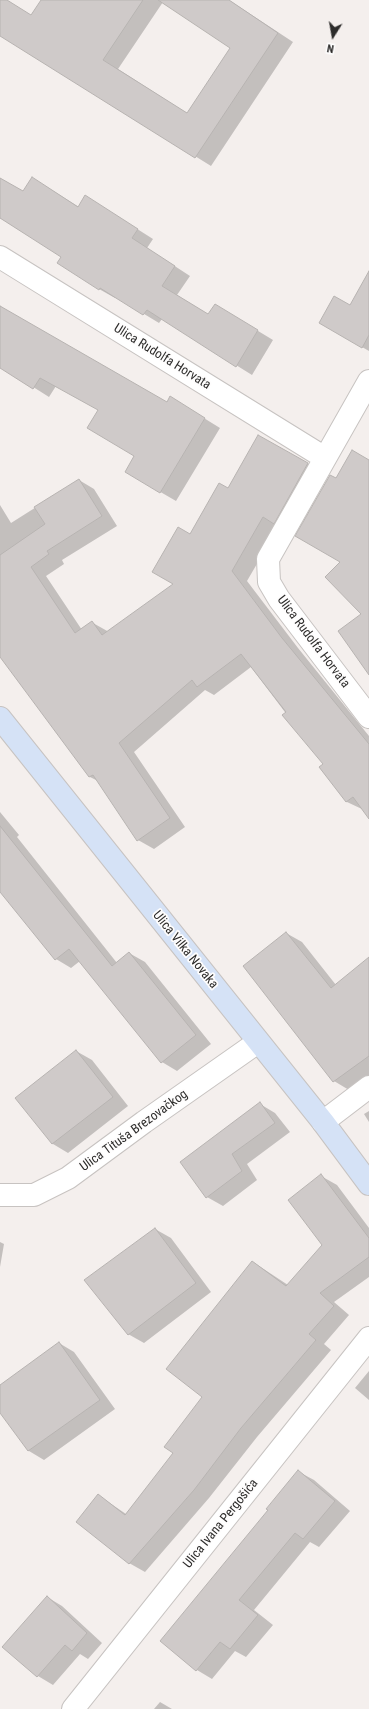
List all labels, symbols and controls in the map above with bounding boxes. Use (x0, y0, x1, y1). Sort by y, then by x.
north arrow (313, 16, 353, 56)
text: N (326, 41, 335, 55)
street label: Ulica Rudolfa Horvata (111, 321, 213, 393)
street label: Ulica Rudolfa Horvata (273, 593, 353, 691)
street label: Ulica Vilka Novaka (149, 908, 221, 992)
street label: Ulica Tituša Brezovačkog (77, 1087, 191, 1175)
street label: Ulica Ivana Pergošića (180, 1476, 262, 1572)

